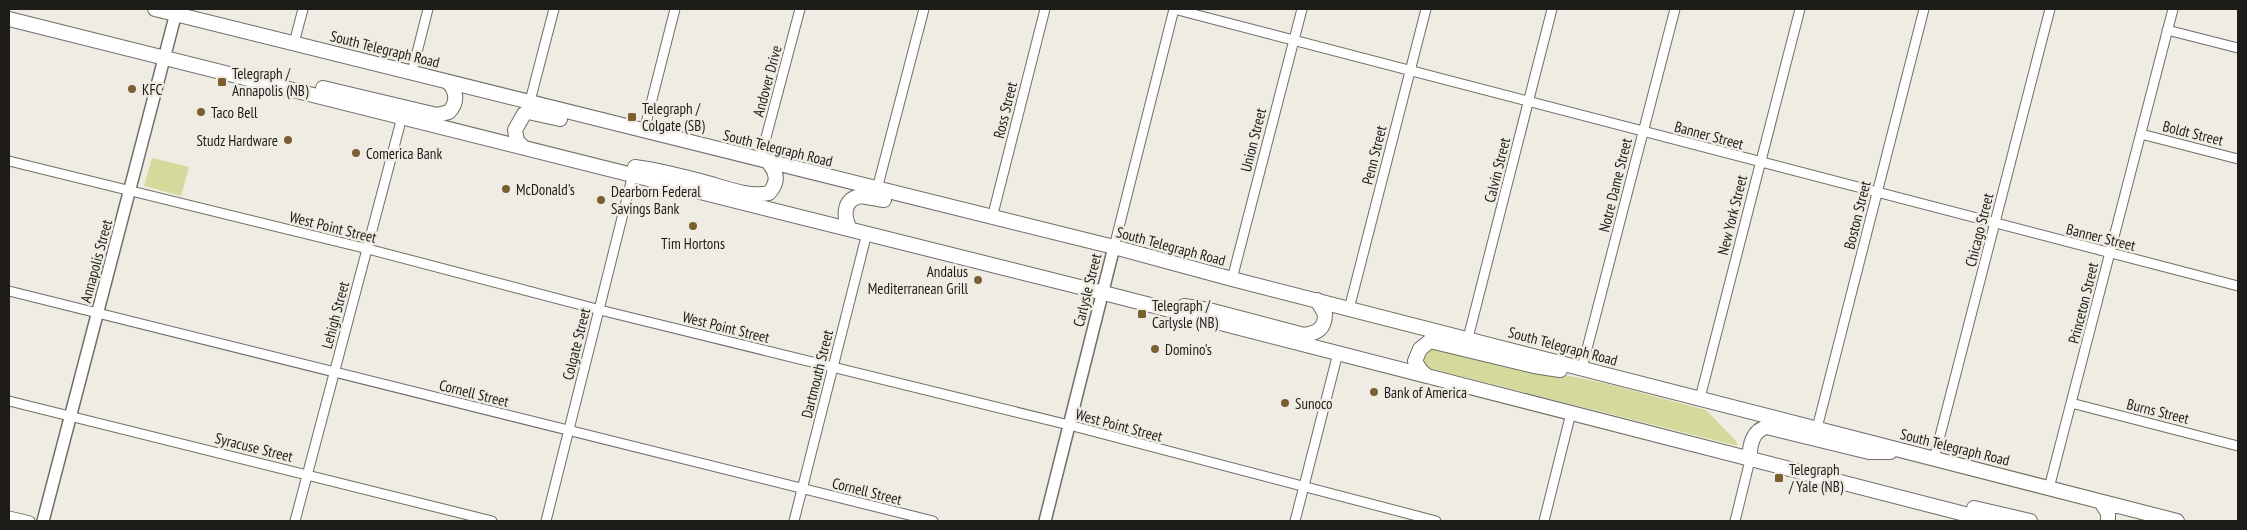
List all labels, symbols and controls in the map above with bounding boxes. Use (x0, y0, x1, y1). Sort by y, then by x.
street label: South Telegraph Road (328, 26, 442, 72)
street label: Andover Drive (748, 43, 786, 119)
place label: Telegraph / Annapolis (NB) (232, 64, 309, 100)
marker: Telegraph / Annapolis (NB) (216, 76, 228, 88)
place label: KFC (142, 80, 163, 99)
street label: Ross Street (989, 80, 1021, 140)
marker: KFC (126, 83, 138, 95)
place label: Telegraph / Colgate (SB) (642, 99, 705, 135)
place label: Taco Bell (211, 103, 258, 122)
marker: Taco Bell (195, 106, 207, 118)
street label: Union Street (1236, 106, 1270, 174)
marker: Telegraph / Colgate (SB) (626, 111, 638, 123)
street label: Boldt Street (2161, 116, 2225, 150)
street label: Banner Street (1672, 117, 1746, 153)
street label: Penn Street (1358, 124, 1390, 186)
street label: South Telegraph Road (721, 125, 835, 171)
place label: Studz Hardware (196, 131, 278, 150)
marker: Studz Hardware (282, 134, 294, 146)
street label: Calvin Street (1480, 136, 1514, 204)
street label: Notre Dame Street (1594, 136, 1636, 234)
place label: Comerica Bank (366, 144, 442, 163)
marker: Comerica Bank (350, 147, 362, 159)
street label: New York Street (1713, 173, 1751, 257)
street label: Boston Street (1839, 179, 1875, 251)
place label: McDonald's (516, 180, 575, 199)
place label: Dearborn Federal Savings Bank (611, 182, 701, 218)
marker: McDonald's (500, 183, 512, 195)
street label: Chicago Street (1961, 191, 1997, 269)
marker: Dearborn Federal Savings Bank (595, 194, 607, 206)
street label: West Point Street (287, 207, 379, 247)
street label: Annapolis Street (76, 217, 116, 305)
street label: Banner Street (2064, 219, 2138, 255)
marker: Tim Hortons (687, 220, 699, 232)
street label: South Telegraph Road (1114, 222, 1228, 270)
place label: Tim Hortons (661, 234, 725, 253)
street label: Carlysle Street (1069, 251, 1105, 329)
street label: Princeton Street (2064, 260, 2102, 346)
place label: Andalus Mediterranean Grill (868, 262, 969, 298)
marker: Andalus Mediterranean Grill (972, 274, 984, 286)
street label: Lehigh Street (317, 279, 353, 351)
place label: Telegraph / Carlysle (NB) (1152, 296, 1218, 332)
street label: Colgate Street (558, 306, 594, 382)
street label: West Point Street (680, 307, 772, 347)
marker: Telegraph / Carlysle (NB) (1136, 308, 1148, 320)
street label: South Telegraph Road (1506, 322, 1620, 370)
street label: Dartmouth Street (797, 328, 837, 420)
place label: Domino's (1165, 340, 1212, 359)
marker: Domino's (1149, 343, 1161, 355)
street label: Cornell Street (437, 375, 511, 411)
place label: Bank of America (1384, 383, 1467, 402)
marker: Bank of America (1368, 386, 1380, 398)
place label: Sunoco (1295, 394, 1333, 413)
street label: Burns Street (2125, 394, 2191, 428)
marker: Sunoco (1279, 397, 1291, 409)
street label: West Point Street (1073, 404, 1165, 446)
street label: South Telegraph Road (1898, 424, 2012, 470)
street label: Syracuse Street (213, 428, 295, 466)
place label: Telegraph / Yale (NB) (1788, 460, 1844, 496)
marker: Telegraph / Yale (NB) (1773, 472, 1785, 484)
street label: Cornell Street (830, 473, 904, 509)

